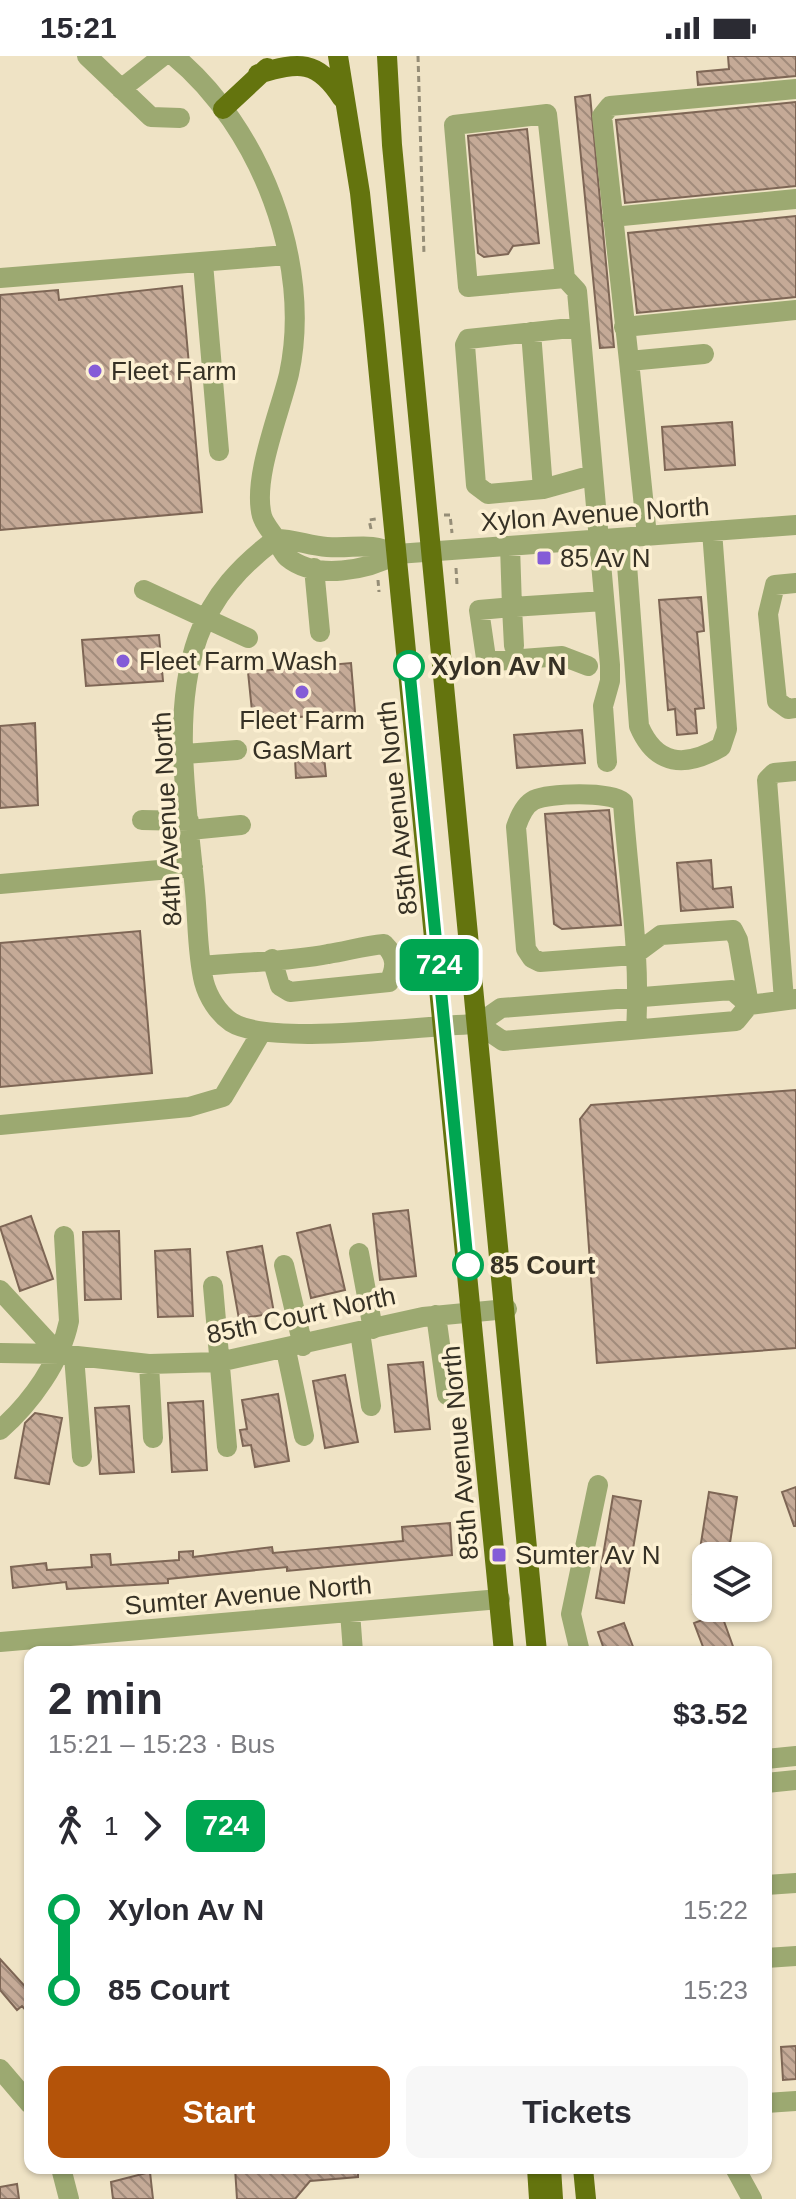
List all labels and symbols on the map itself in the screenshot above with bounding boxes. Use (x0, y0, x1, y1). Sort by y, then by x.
place label: Fleet Farm (111, 356, 237, 386)
marker: Fleet Farm (86, 362, 104, 380)
street label: Xylon Avenue North (480, 491, 710, 537)
place label: 85 Av N (560, 543, 651, 573)
marker: 85 Av N (535, 549, 553, 567)
place label: Fleet Farm Wash (139, 646, 337, 676)
marker: Xylon Av N (394, 651, 424, 681)
place label: Xylon Av N (431, 651, 566, 681)
marker: Fleet Farm Wash (114, 652, 132, 670)
marker: Fleet Farm GasMart (293, 683, 311, 701)
street label: 85th Avenue North (371, 700, 423, 916)
place label: Fleet Farm GasMart (239, 705, 365, 765)
street label: 84th Avenue North (146, 711, 188, 927)
line badge: 724 (393, 939, 485, 991)
marker: 85 Court (453, 1250, 483, 1280)
place label: 85 Court (490, 1250, 596, 1280)
street label: 85th Court North (204, 1280, 398, 1350)
street label: 85th Avenue North (436, 1345, 484, 1561)
place label: Sumter Av N (515, 1540, 660, 1570)
marker: Sumter Av N (490, 1546, 508, 1564)
street label: Sumter Avenue North (123, 1569, 373, 1621)

